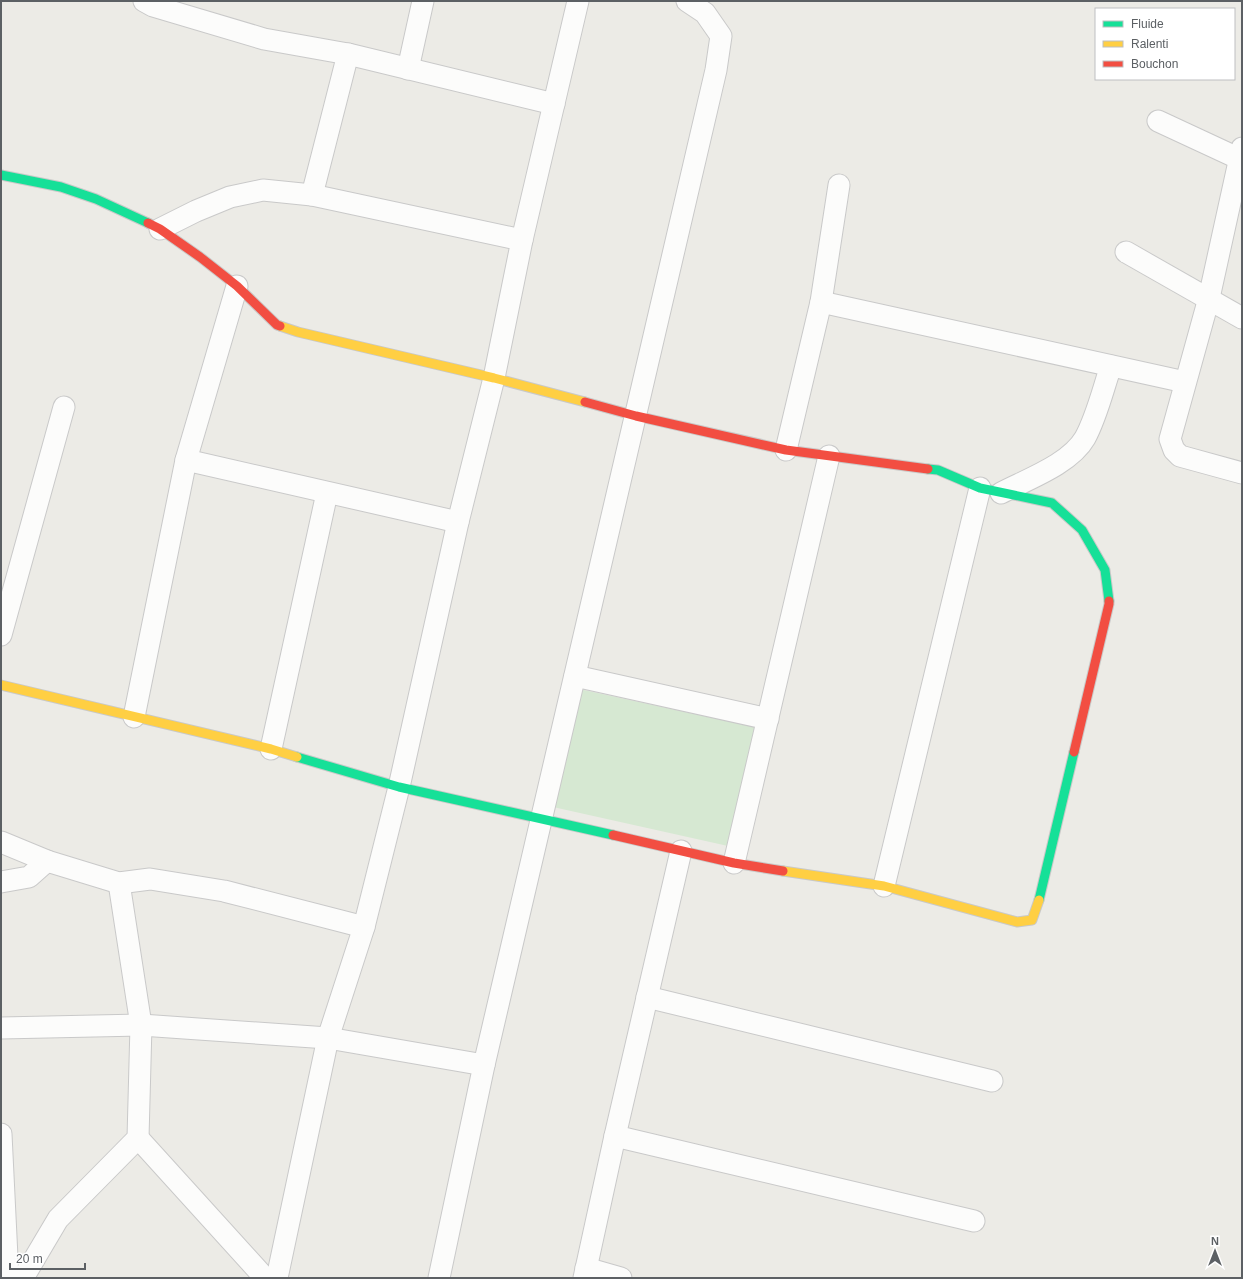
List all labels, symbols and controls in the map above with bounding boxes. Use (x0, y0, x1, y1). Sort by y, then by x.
legend (1095, 8, 1235, 80)
text: Fluide (1131, 17, 1164, 31)
text: Ralenti (1131, 37, 1168, 51)
text: Bouchon (1131, 57, 1178, 71)
north arrow (1195, 1231, 1235, 1271)
text: N (1211, 1235, 1219, 1247)
scale bar (10, 1245, 85, 1271)
text: 20 m (16, 1252, 43, 1266)

